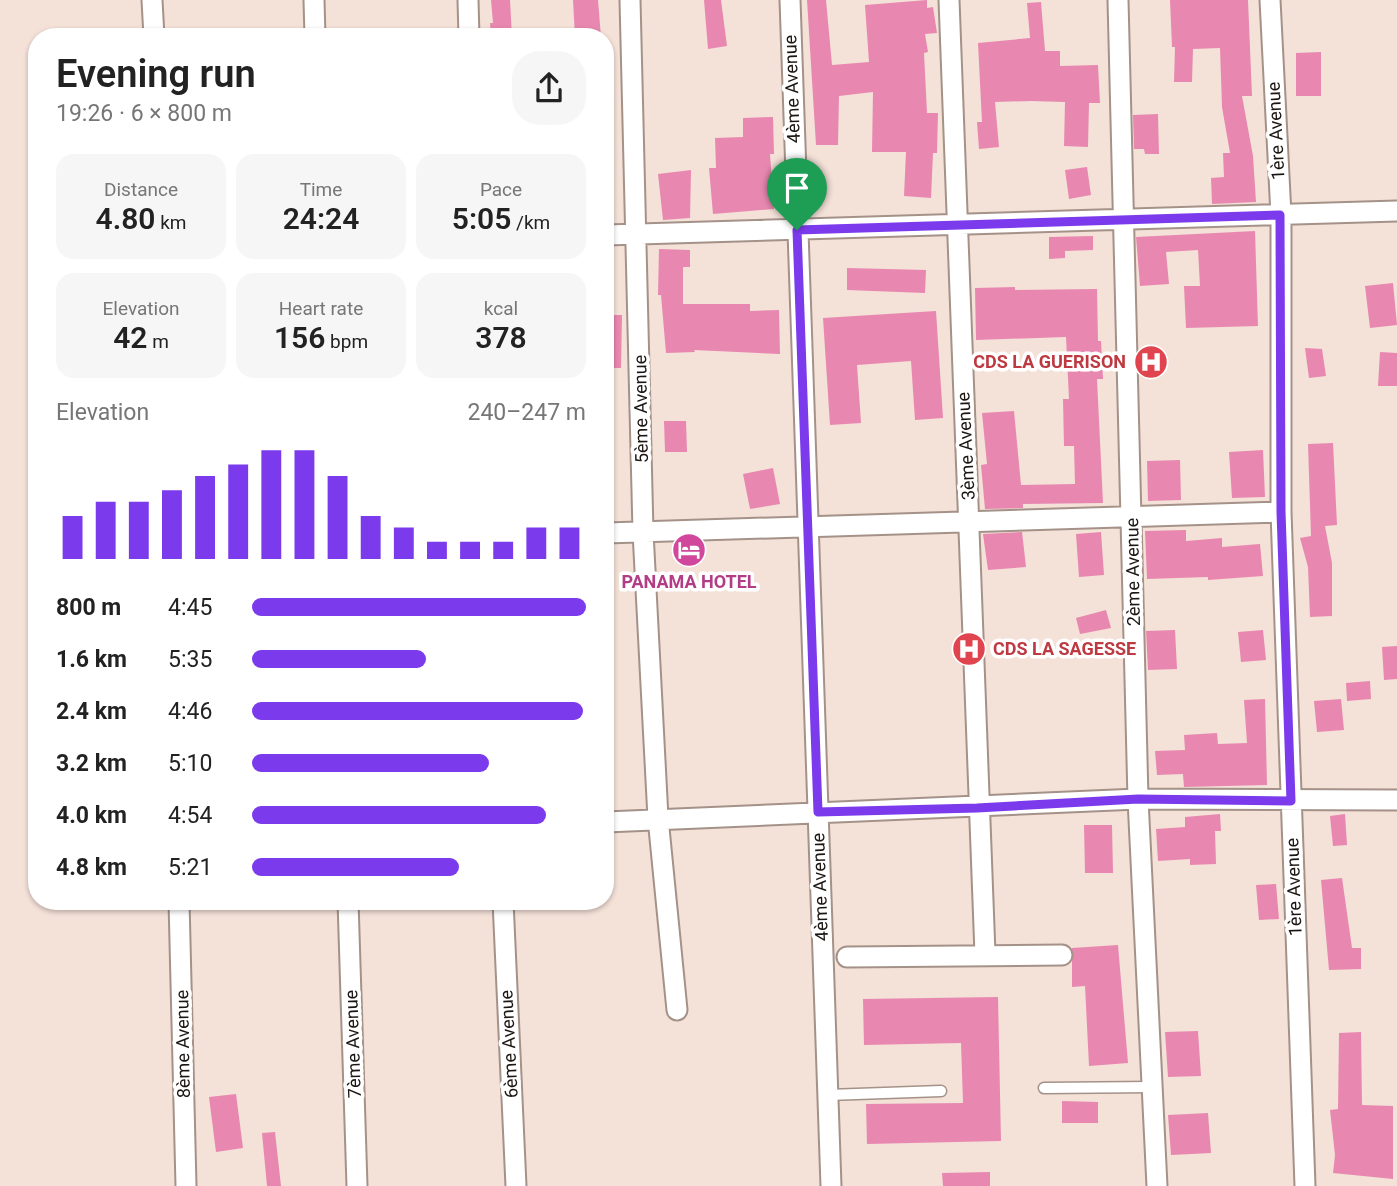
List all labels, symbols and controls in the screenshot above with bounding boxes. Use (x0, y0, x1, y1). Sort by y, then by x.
street label: 4ème Avenue (779, 35, 804, 144)
button: share (512, 51, 586, 125)
text: Evening run (56, 52, 256, 96)
street label: 1ère Avenue (1262, 81, 1289, 181)
text: 19:26 · 6 × 800 m (56, 100, 232, 127)
pin (767, 158, 827, 230)
icon: arrive (778, 169, 816, 207)
text: Distance (104, 178, 178, 201)
text: Time (300, 178, 342, 201)
text: Pace (480, 178, 522, 201)
text: 4.80 (96, 201, 155, 236)
text: 24:24 (283, 201, 359, 236)
text: 5:05 (452, 201, 511, 236)
text: km (155, 211, 186, 234)
text: /km (511, 211, 550, 234)
text: Elevation (103, 297, 179, 320)
text: Heart rate (279, 297, 363, 320)
text: kcal (484, 297, 518, 320)
text: 42 (113, 320, 147, 355)
text: 156 (274, 320, 325, 355)
text: 378 (475, 320, 527, 355)
text: m (147, 330, 169, 353)
text: bpm (325, 330, 368, 353)
hospital icon: CDS LA GUERISON (1132, 343, 1170, 381)
place label: CDS LA GUERISON (973, 351, 1126, 372)
street label: 5ème Avenue (629, 355, 652, 463)
street label: 3ème Avenue (952, 391, 979, 501)
text: Elevation (56, 399, 149, 426)
text: 240–247 m (467, 399, 586, 426)
street label: 2ème Avenue (1121, 518, 1144, 626)
hotel icon: PANAMA HOTEL (670, 531, 708, 569)
place label: PANAMA HOTEL (621, 571, 757, 592)
text: 800 m (56, 594, 121, 621)
text: 4:45 (168, 594, 212, 621)
hospital icon: CDS LA SAGESSE (950, 630, 988, 668)
place label: CDS LA SAGESSE (993, 638, 1136, 659)
text: 1.6 km (56, 646, 127, 673)
text: 5:35 (168, 646, 212, 673)
text: 2.4 km (56, 698, 127, 725)
text: 4:46 (168, 698, 212, 725)
text: 3.2 km (56, 750, 127, 777)
text: 5:10 (168, 750, 212, 777)
text: 4.0 km (56, 802, 127, 829)
text: 4:54 (168, 802, 212, 829)
street label: 4ème Avenue (807, 833, 832, 942)
street label: 1ère Avenue (1281, 837, 1306, 937)
text: 4.8 km (56, 854, 127, 881)
text: 5:21 (168, 854, 212, 881)
street label: 6ème Avenue (495, 989, 522, 1099)
street label: 8ème Avenue (171, 990, 194, 1098)
street label: 7ème Avenue (340, 990, 365, 1099)

